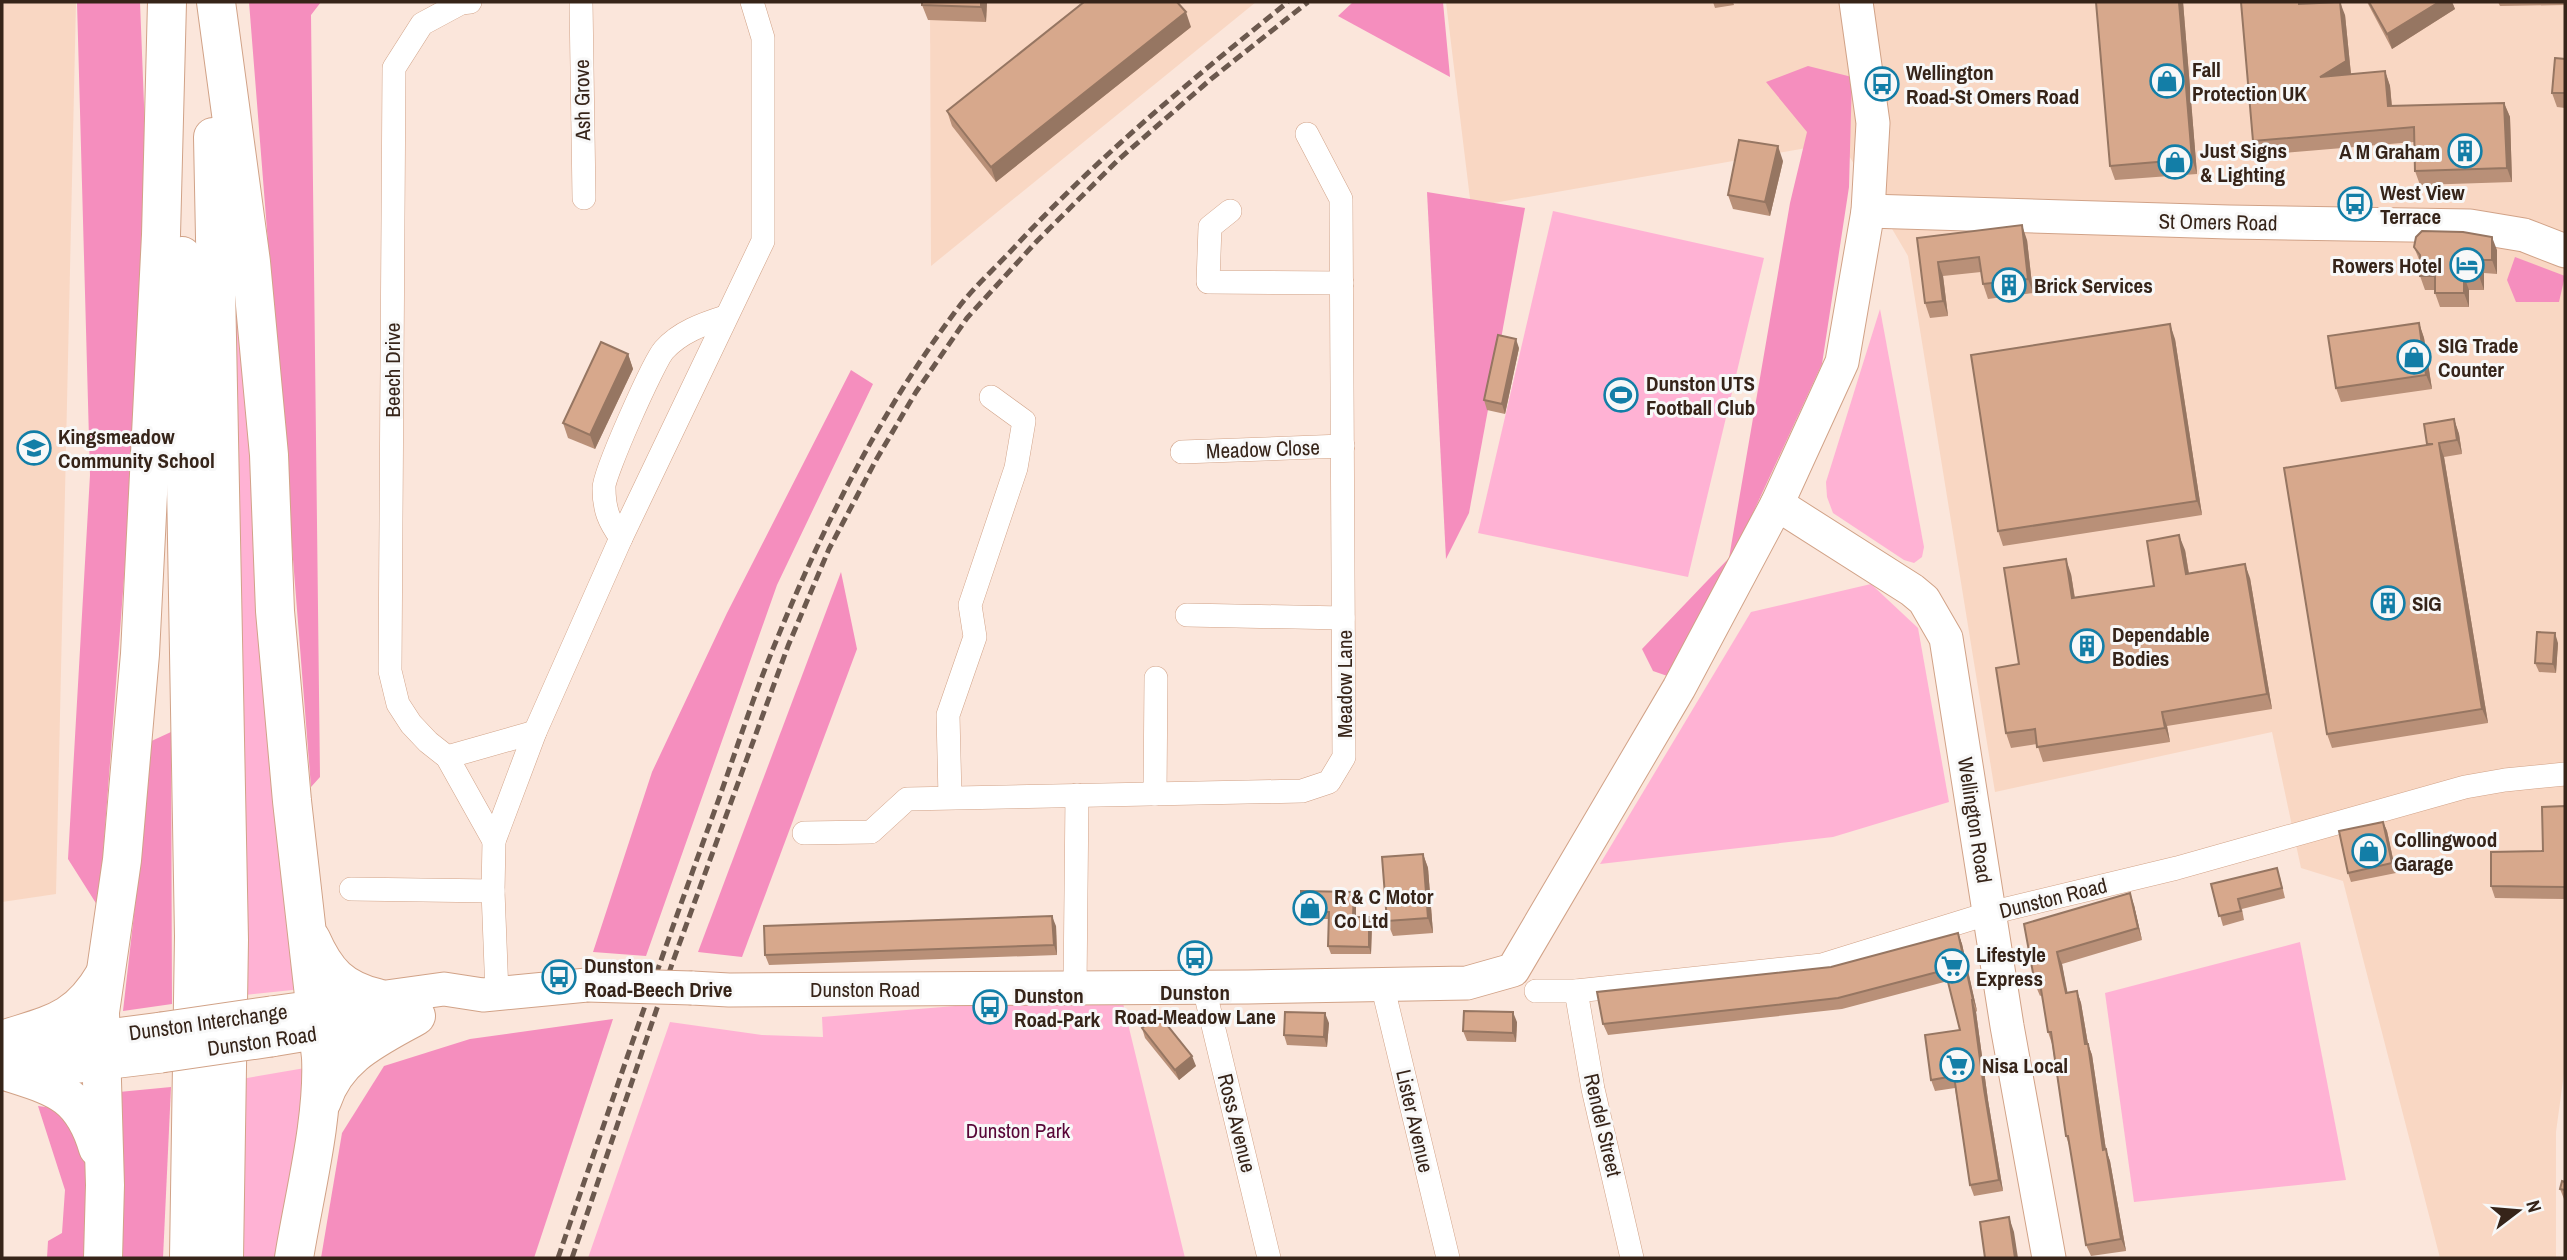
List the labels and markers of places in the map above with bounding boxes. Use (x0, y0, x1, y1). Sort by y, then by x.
place label: Fall Protection UK (2192, 55, 2307, 108)
place label: Wellington Road-St Omers Road (1906, 58, 2079, 111)
shop icon: Fall Protection UK (2148, 62, 2186, 100)
bus stop icon: Wellington Road-St Omers Road (1863, 65, 1901, 103)
building icon: A M Graham (2446, 132, 2484, 170)
place label: Just Signs & Lighting (2200, 136, 2287, 189)
place label: A M Graham (2339, 137, 2440, 166)
shop icon: Just Signs & Lighting (2156, 143, 2194, 181)
place label: West View Terrace (2380, 178, 2465, 231)
bus stop icon: West View Terrace (2336, 185, 2374, 223)
hotel icon: Rowers Hotel (2448, 246, 2486, 284)
place label: Rowers Hotel (2332, 251, 2442, 280)
building icon: Brick Services (1990, 266, 2028, 304)
place label: Brick Services (2034, 271, 2153, 300)
place label: SIG Trade Counter (2438, 331, 2518, 384)
shop icon: SIG Trade Counter (2395, 338, 2433, 376)
place label: Dunston UTS Football Club (1646, 369, 1755, 422)
sports icon: Dunston UTS Football Club (1602, 376, 1640, 414)
place label: Kingsmeadow Community School (58, 422, 215, 475)
school or university icon: Kingsmeadow Community School (15, 429, 53, 467)
building icon: SIG (2369, 584, 2407, 622)
place label: SIG (2412, 589, 2442, 618)
place label: Dependable Bodies (2112, 620, 2210, 673)
building icon: Dependable Bodies (2068, 627, 2106, 665)
place label: Collingwood Garage (2394, 825, 2497, 878)
shop icon: Collingwood Garage (2350, 832, 2388, 870)
place label: R & C Motor Co Ltd (1334, 882, 1434, 935)
shop icon: R & C Motor Co Ltd (1291, 889, 1329, 927)
bus stop icon: Dunston Road-Meadow Lane (1176, 939, 1214, 977)
place label: Lifestyle Express (1976, 940, 2046, 993)
supermarket icon: Lifestyle Express (1933, 947, 1971, 985)
place label: Dunston Road-Beech Drive (584, 951, 732, 1004)
bus stop icon: Dunston Road-Beech Drive (540, 958, 578, 996)
place label: Dunston Road-Meadow Lane (1114, 978, 1276, 1031)
place label: Dunston Road-Park (1014, 981, 1101, 1034)
bus stop icon: Dunston Road-Park (971, 988, 1009, 1026)
supermarket icon: Nisa Local (1938, 1046, 1976, 1084)
place label: Nisa Local (1982, 1051, 2068, 1080)

